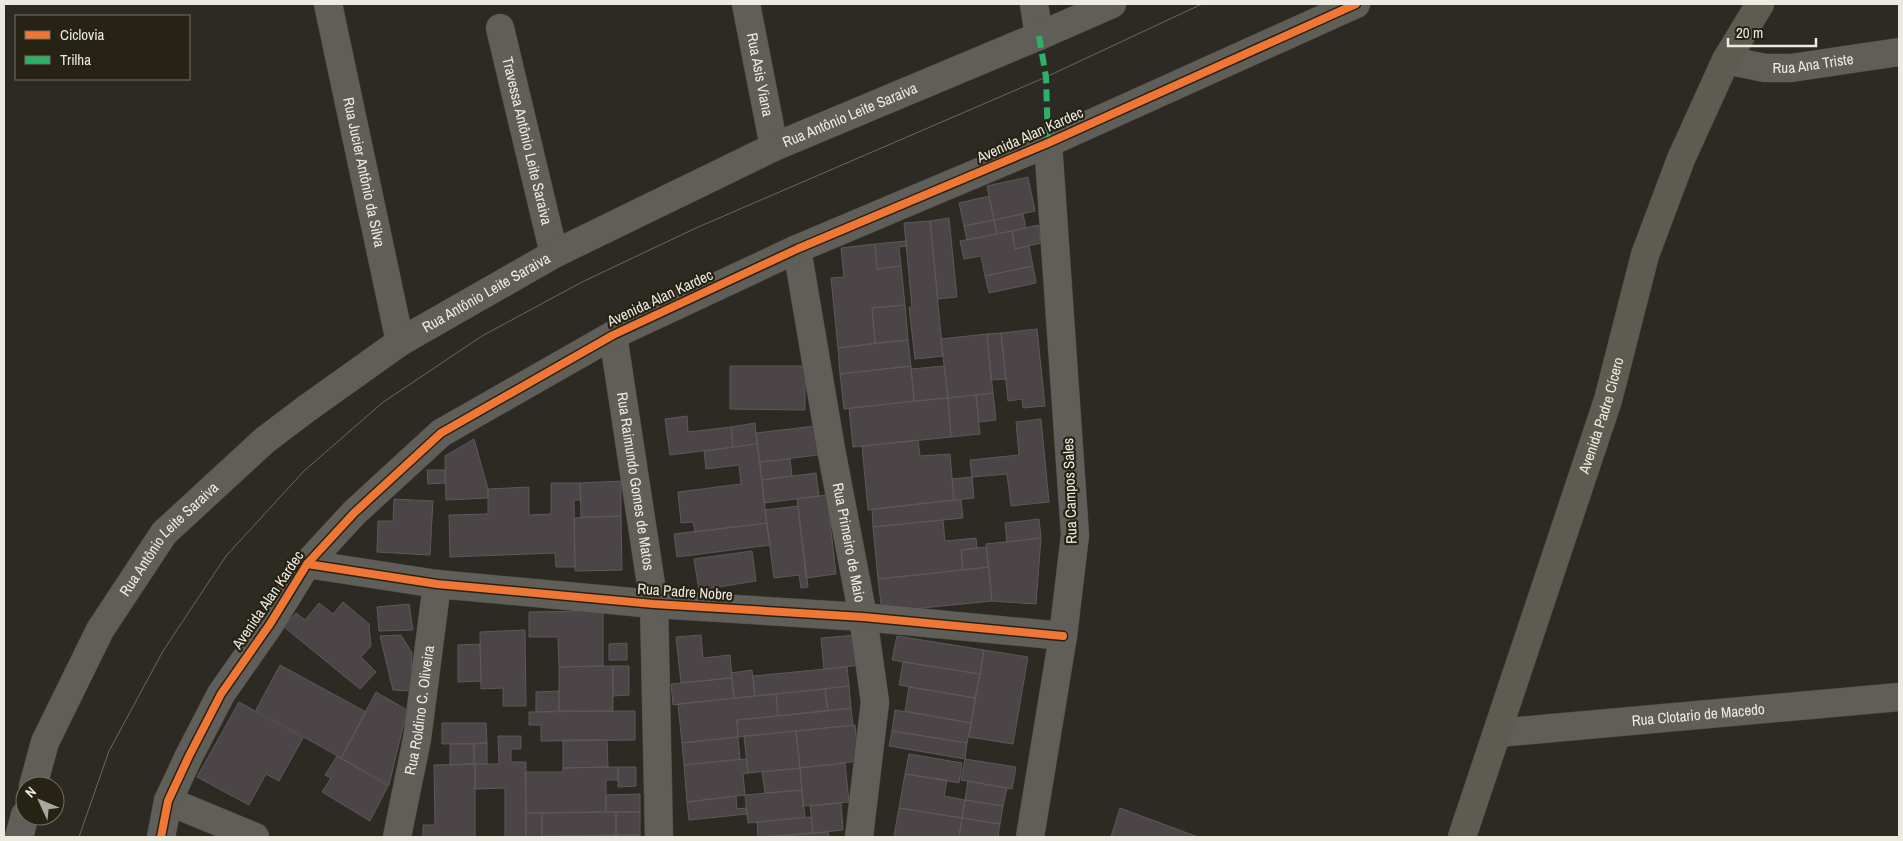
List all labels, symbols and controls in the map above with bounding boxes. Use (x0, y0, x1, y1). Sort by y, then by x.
legend (15, 15, 190, 80)
scale bar (1728, 15, 1816, 47)
text: 20 m (1736, 22, 1763, 43)
text: Ciclovia (60, 24, 105, 45)
street label: Rua Asis Viana (742, 31, 779, 118)
street label: Rua Ana Triste (1772, 48, 1855, 78)
text: Trilha (60, 49, 91, 70)
street label: Travessa Antônio Leite Saraiva (497, 55, 558, 227)
street label: Rua Antônio Leite Saraiva (779, 77, 920, 152)
street label: Rua Jucier Antônio da Silva (338, 95, 391, 249)
street label: Avenida Alan Kardec (972, 102, 1086, 168)
street label: Rua Antônio Leite Saraiva (418, 247, 554, 337)
street label: Avenida Alan Kardec (602, 264, 716, 332)
street label: Avenida Padre Cícero (1573, 355, 1629, 477)
street label: Rua Raimundo Gomes de Matos (612, 391, 660, 572)
street label: Rua Campos Sales (1057, 438, 1082, 544)
street label: Rua Antônio Leite Saraiva (114, 477, 223, 600)
street label: Rua Primeiro de Maio (828, 481, 871, 604)
street label: Avenida Alan Kardec (226, 546, 308, 654)
street label: Rua Padre Nobre (637, 578, 734, 605)
street label: Rua Roldino C. Oliveira (399, 644, 439, 777)
street label: Rua Clotario de Macedo (1631, 698, 1766, 731)
north arrow (15, 776, 65, 826)
text: N (21, 783, 40, 801)

